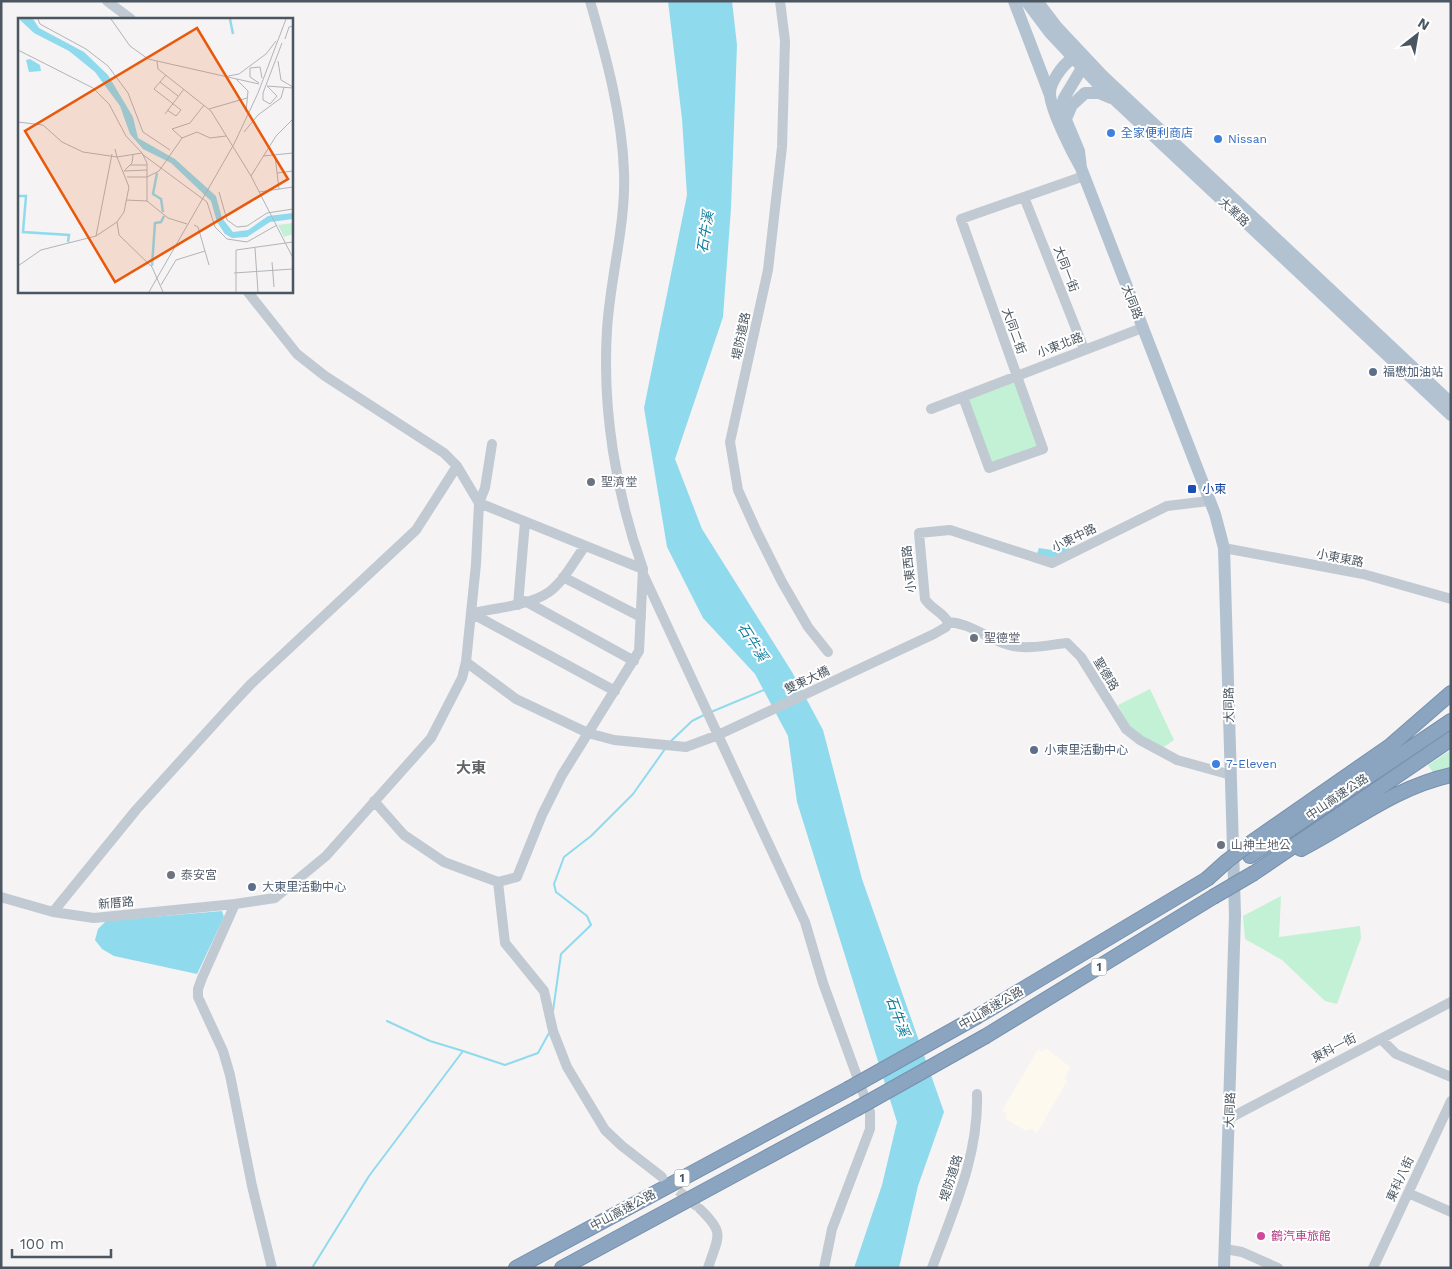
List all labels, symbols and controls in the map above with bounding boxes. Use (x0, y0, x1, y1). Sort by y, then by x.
north arrow (1392, 10, 1442, 60)
text: N (1415, 14, 1432, 33)
inset map (18, 18, 292, 292)
place label: 全家便利商店 (1121, 126, 1193, 140)
marker: 全家便利商店 (1105, 127, 1117, 139)
place label: Nissan (1228, 132, 1267, 146)
marker: Nissan (1212, 133, 1224, 145)
street label: 大業路 (1216, 195, 1252, 229)
water label: 石牛溪 (694, 208, 716, 254)
street label: 大同一街 (1051, 244, 1081, 294)
street label: 大同路 (1119, 283, 1145, 321)
street label: 大同二街 (999, 306, 1029, 356)
street label: 堤防道路 (729, 311, 753, 361)
street label: 小東北路 (1035, 330, 1085, 360)
place label: 福懋加油站 (1383, 365, 1443, 379)
marker: 福懋加油站 (1367, 366, 1379, 378)
place label: 聖濟堂 (601, 475, 637, 489)
marker: 聖濟堂 (585, 476, 597, 488)
place label: 小東 (1202, 482, 1226, 496)
marker: 小東 (1186, 483, 1198, 495)
street label: 小東中路 (1049, 521, 1099, 555)
street label: 小東西路 (900, 544, 918, 594)
street label: 小東東路 (1315, 547, 1365, 569)
water label: 石牛溪 (735, 620, 772, 666)
place label: 聖德堂 (984, 631, 1020, 645)
marker: 聖德堂 (968, 632, 980, 644)
street label: 聖德路 (1091, 655, 1121, 693)
street label: 雙東大橋 (782, 664, 832, 696)
street label: 大同路 (1222, 687, 1236, 723)
place label: 小東里活動中心 (1044, 743, 1128, 757)
marker: 小東里活動中心 (1028, 744, 1040, 756)
place label: 7-Eleven (1226, 757, 1277, 771)
marker: 7-Eleven (1210, 758, 1222, 770)
district label: 大東 (456, 759, 486, 777)
street label: 中山高速公路 (1303, 771, 1371, 823)
place label: 山神土地公 (1231, 838, 1291, 852)
marker: 山神土地公 (1215, 839, 1227, 851)
place label: 泰安宮 (181, 868, 217, 882)
marker: 泰安宮 (165, 869, 177, 881)
place label: 大東里活動中心 (262, 880, 346, 894)
marker: 大東里活動中心 (246, 881, 258, 893)
street label: 新厝路 (97, 894, 135, 912)
road number: 1 (1092, 959, 1106, 976)
street label: 中山高速公路 (956, 984, 1026, 1032)
water label: 石牛溪 (883, 994, 913, 1040)
street label: 東科一街 (1309, 1031, 1359, 1065)
street label: 大同路 (1222, 1092, 1238, 1128)
street label: 堤防道路 (937, 1153, 965, 1203)
street label: 東科八街 (1384, 1154, 1416, 1204)
road number: 1 (674, 1170, 690, 1186)
street label: 中山高速公路 (588, 1187, 658, 1233)
scale bar (12, 1226, 111, 1258)
place label: 鶴汽車旅館 (1271, 1229, 1331, 1243)
marker: 鶴汽車旅館 (1255, 1230, 1267, 1242)
text: 100 m (20, 1235, 64, 1253)

